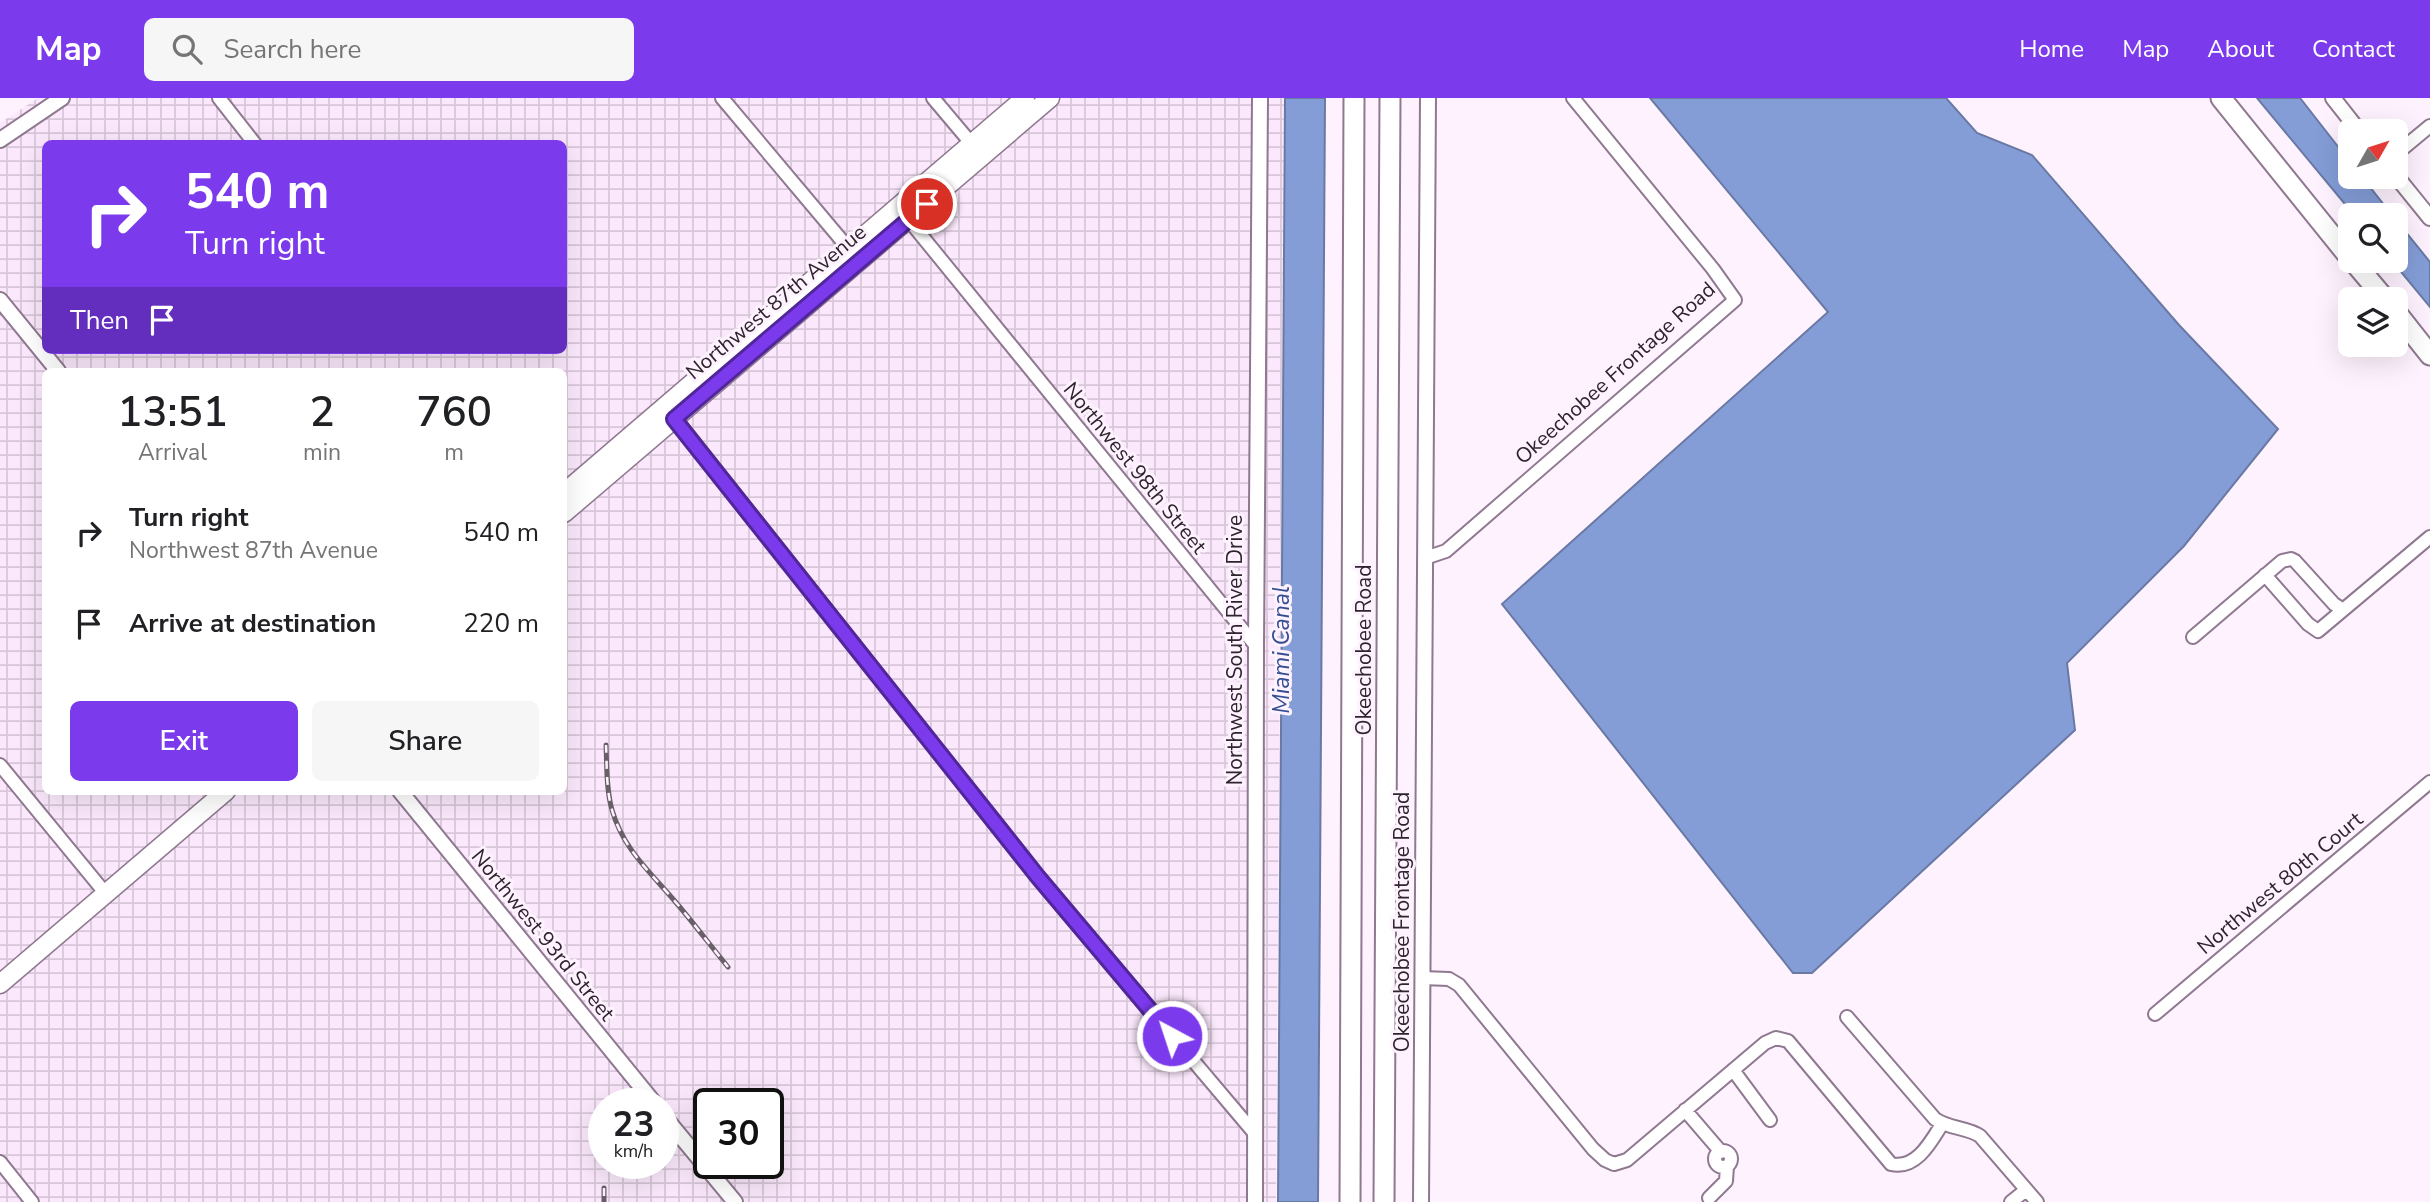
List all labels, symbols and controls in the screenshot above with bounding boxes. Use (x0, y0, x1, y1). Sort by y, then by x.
search box (144, 18, 634, 81)
text: Map (35, 27, 102, 72)
icon: search (168, 30, 206, 68)
text: Search here (224, 32, 361, 67)
text: Home (2019, 33, 2084, 65)
text: Map (2122, 33, 2169, 65)
text: About (2207, 33, 2274, 65)
text: Contact (2312, 33, 2395, 65)
north arrow (2338, 119, 2408, 189)
map controls (2338, 119, 2408, 357)
text: 540 m (185, 158, 329, 225)
icon: right (70, 168, 161, 259)
pin (897, 174, 957, 234)
icon: arrive (908, 185, 946, 223)
button: search (2338, 203, 2408, 273)
street label: Northwest 87th Avenue (680, 218, 872, 386)
text: Turn right (185, 222, 325, 265)
street label: Okeechobee Frontage Road (1509, 275, 1721, 471)
button: layers (2338, 287, 2408, 357)
icon: arrive (143, 301, 181, 339)
text: Then (70, 303, 129, 338)
street label: Northwest 98th Street (1057, 376, 1213, 560)
text: 13:51 (117, 384, 228, 441)
text: 2 (309, 384, 335, 441)
text: 760 (416, 384, 492, 441)
text: Arrival (138, 437, 207, 468)
text: min (303, 437, 341, 468)
text: m (444, 437, 464, 468)
text: Turn right (129, 500, 248, 535)
icon: right (70, 514, 108, 552)
text: 540 m (463, 515, 539, 550)
street label: Northwest South River Drive (1221, 515, 1249, 785)
text: Northwest 87th Avenue (129, 535, 378, 566)
street label: Okeechobee Road (1350, 565, 1378, 735)
water label: Miami Canal (1266, 586, 1297, 714)
icon: arrive (70, 605, 108, 643)
text: Arrive at destination (129, 606, 376, 641)
text: 220 m (463, 606, 539, 641)
button: Exit (70, 701, 298, 781)
button: Share (312, 701, 539, 781)
street label: Okeechobee Frontage Road (1388, 792, 1416, 1052)
street label: Northwest 80th Court (2191, 805, 2369, 961)
street label: Northwest 93rd Street (465, 843, 621, 1027)
position arrow (1135, 999, 1209, 1073)
speed limit sign: 30 (693, 1088, 784, 1179)
text: 23 (612, 1101, 655, 1148)
text: km/h (614, 1139, 653, 1163)

